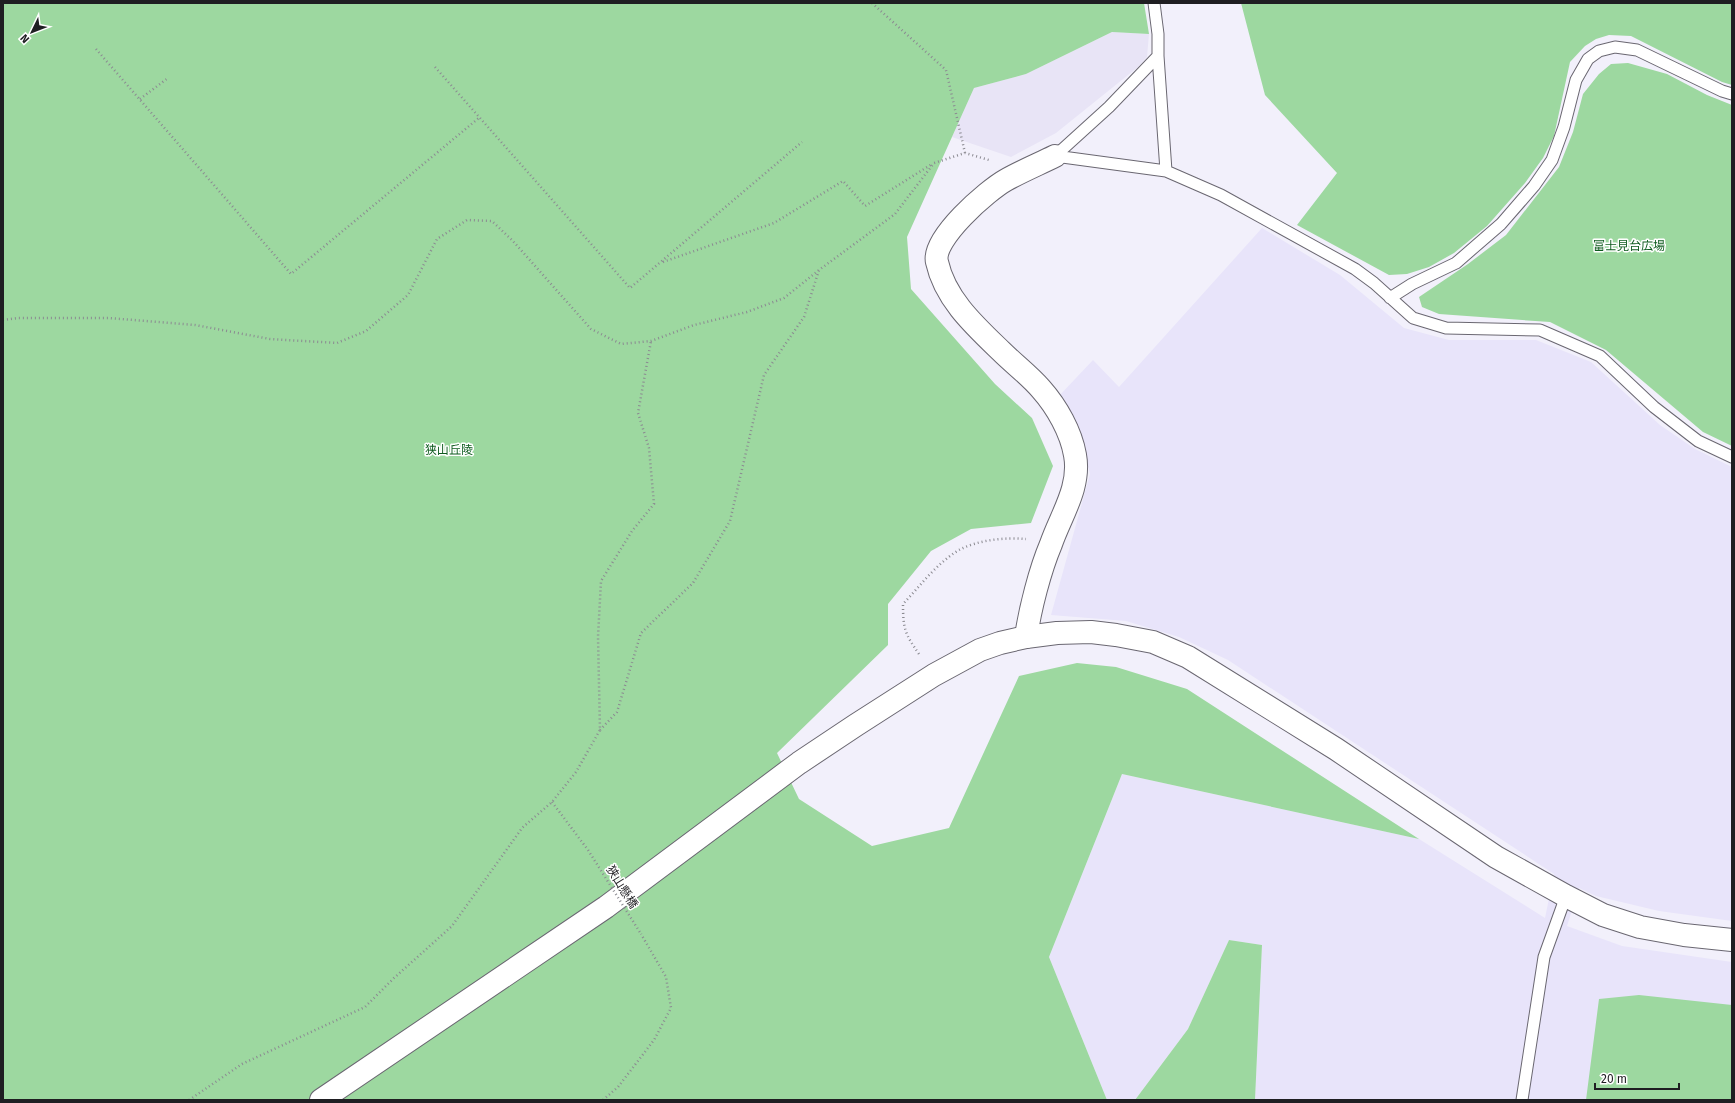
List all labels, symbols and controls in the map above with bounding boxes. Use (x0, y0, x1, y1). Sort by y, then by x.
north arrow (12, 12, 52, 52)
text: N (18, 31, 32, 46)
park label: 富士見台広場 (1593, 239, 1665, 253)
park label: 狭山丘陵 (425, 443, 473, 457)
street label: 狭山懸橋 (603, 863, 641, 911)
scale bar (1595, 1065, 1679, 1091)
text: 20 m (1601, 1072, 1627, 1086)

